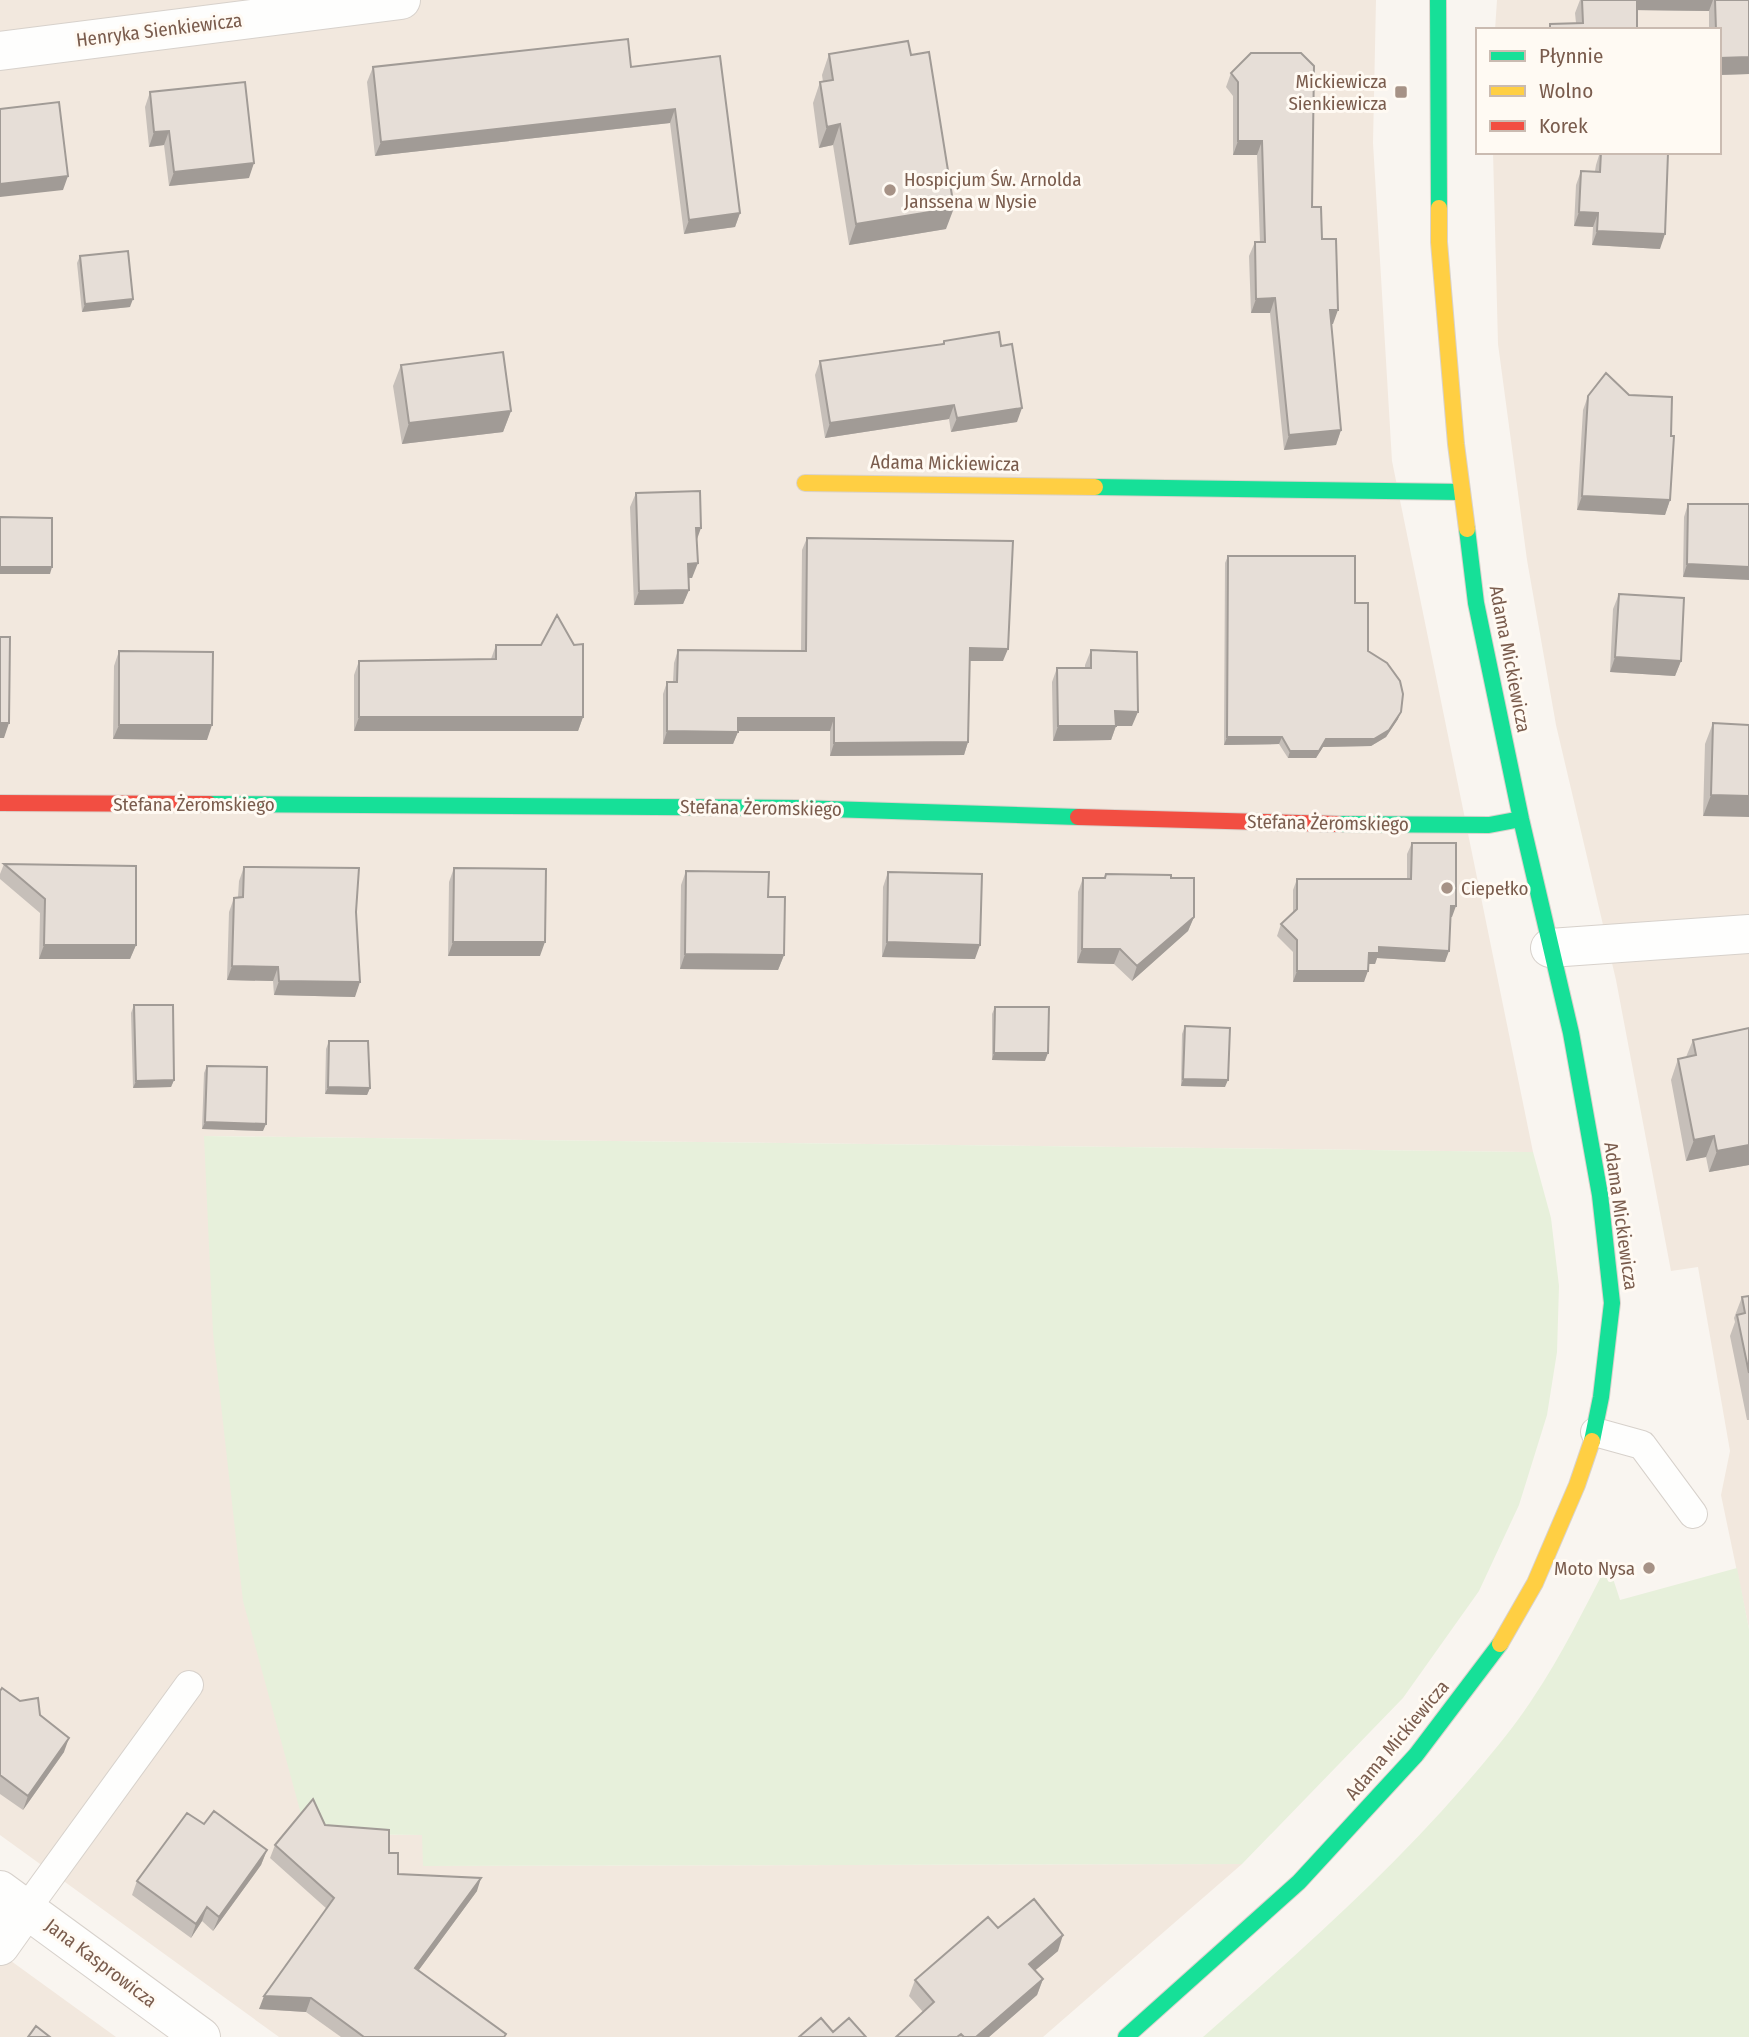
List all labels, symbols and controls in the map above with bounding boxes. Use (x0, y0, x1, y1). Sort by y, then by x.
street label: Henryka Sienkiewicza (75, 8, 243, 52)
legend (1476, 28, 1721, 154)
text: Płynnie (1539, 43, 1603, 69)
place label: Mickiewicza Sienkiewicza (1288, 70, 1387, 115)
text: Wolno (1539, 78, 1593, 104)
marker: Mickiewicza Sienkiewicza (1393, 84, 1409, 100)
text: Korek (1539, 113, 1588, 139)
place label: Hospicjum Św. Arnolda Janssena w Nysie (904, 168, 1081, 213)
marker: Hospicjum Św. Arnolda Janssena w Nysie (882, 182, 898, 198)
street label: Adama Mickiewicza (870, 450, 1020, 476)
street label: Adama Mickiewicza (1484, 584, 1536, 734)
street label: Stefana Żeromskiego (113, 793, 275, 816)
street label: Stefana Żeromskiego (680, 795, 842, 821)
street label: Stefana Żeromskiego (1247, 810, 1409, 836)
place label: Ciepełko (1461, 877, 1529, 900)
marker: Ciepełko (1439, 880, 1455, 896)
street label: Adama Mickiewicza (1599, 1140, 1643, 1292)
place label: Moto Nysa (1554, 1557, 1635, 1580)
marker: Moto Nysa (1641, 1560, 1657, 1576)
street label: Adama Mickiewicza (1340, 1675, 1454, 1805)
street label: Jana Kasprowicza (41, 1914, 161, 2012)

